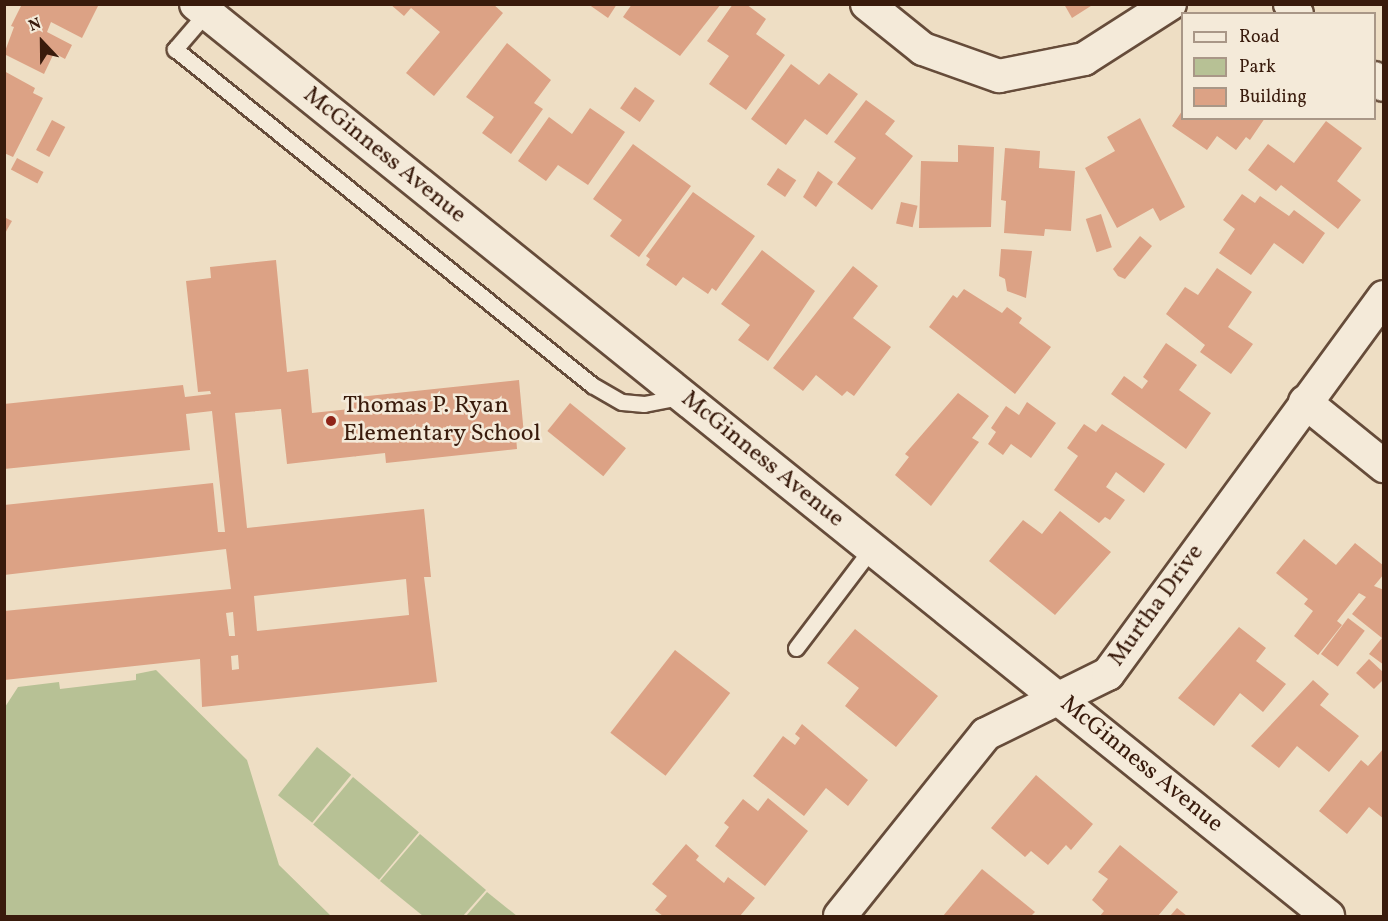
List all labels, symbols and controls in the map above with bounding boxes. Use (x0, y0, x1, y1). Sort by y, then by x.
north arrow (12, 12, 72, 72)
legend (1181, 12, 1376, 120)
text: N (26, 13, 45, 38)
text: Road (1239, 25, 1280, 50)
text: Park (1239, 55, 1276, 80)
street label: McGinness Avenue (297, 81, 471, 231)
text: Building (1239, 85, 1307, 110)
street label: McGinness Avenue (675, 385, 849, 535)
place label: Thomas P. Ryan Elementary School (343, 393, 541, 449)
marker: Thomas P. Ryan Elementary School (324, 414, 338, 428)
street label: Murtha Drive (1103, 539, 1211, 673)
street label: McGinness Avenue (1054, 690, 1228, 840)

